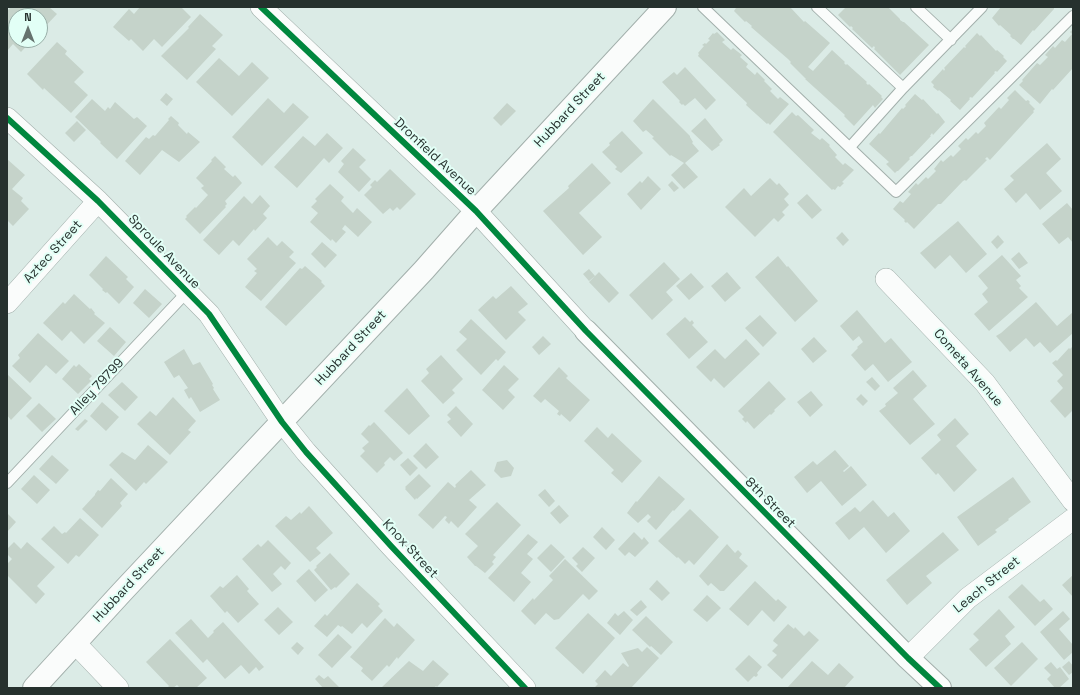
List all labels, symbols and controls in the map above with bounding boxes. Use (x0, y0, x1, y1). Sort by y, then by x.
north arrow (8, 8, 48, 48)
text: N (24, 10, 32, 24)
street label: Hubbard Street (531, 69, 609, 151)
street label: Dronfield Avenue (391, 115, 479, 199)
street label: Sproule Avenue (125, 212, 203, 292)
street label: Aztec Street (21, 217, 85, 287)
street label: Hubbard Street (312, 307, 390, 389)
street label: Cometa Avenue (930, 326, 1006, 410)
street label: Alley 79799 (67, 355, 127, 419)
street label: 8th Street (741, 474, 799, 532)
street label: Knox Street (379, 517, 441, 581)
street label: Hubbard Street (90, 544, 168, 626)
street label: Leach Street (951, 553, 1023, 617)

